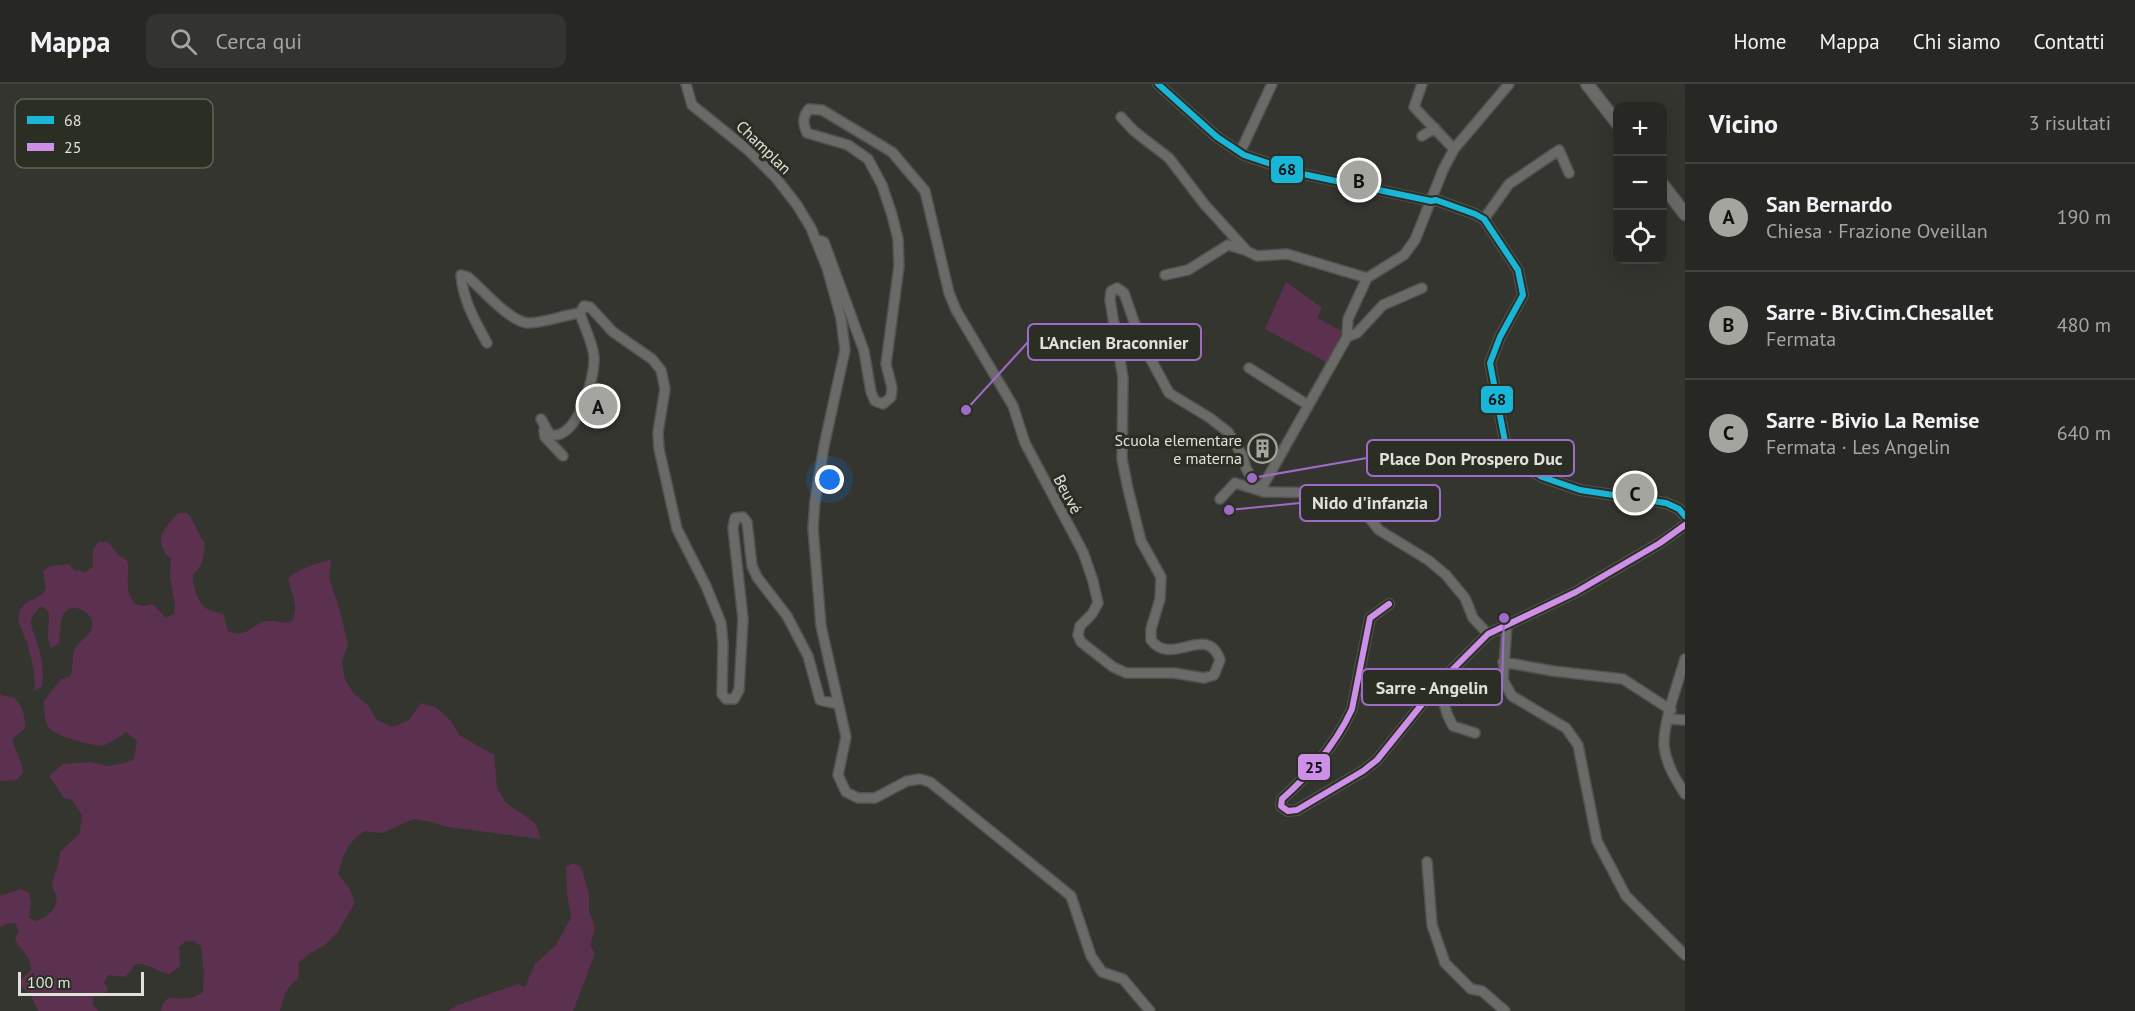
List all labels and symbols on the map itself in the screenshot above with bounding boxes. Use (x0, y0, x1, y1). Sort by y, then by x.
legend (15, 99, 213, 168)
text: 68 (64, 110, 81, 130)
street label: Champlan (732, 116, 796, 178)
text: 25 (64, 137, 81, 157)
line badge: 68 (1270, 155, 1304, 184)
pin: B (1340, 158, 1378, 202)
text: 68 (1278, 159, 1296, 179)
callout: L'Ancien Braconnier (1028, 324, 1201, 360)
text: L'Ancien Braconnier (1040, 331, 1189, 354)
pin: A (578, 384, 618, 428)
line badge: 68 (1480, 385, 1514, 414)
text: 68 (1488, 389, 1506, 409)
place label: Scuola elementare e materna (1114, 430, 1242, 468)
building icon: Scuola elementare e materna (1247, 433, 1279, 465)
callout: Place Don Prospero Duc (1367, 440, 1574, 476)
text: Place Don Prospero Duc (1379, 447, 1563, 470)
your location (815, 465, 844, 494)
pin: C (1616, 470, 1654, 516)
street label: Beuvé (1049, 471, 1087, 517)
callout: Nido d'infanzia (1300, 485, 1440, 521)
text: Nido d'infanzia (1312, 491, 1428, 514)
callout: Sarre - Angelin (1362, 669, 1502, 705)
text: Sarre - Angelin (1376, 676, 1488, 699)
line badge: 25 (1297, 753, 1331, 781)
text: 25 (1305, 757, 1323, 777)
scale bar (18, 969, 144, 996)

